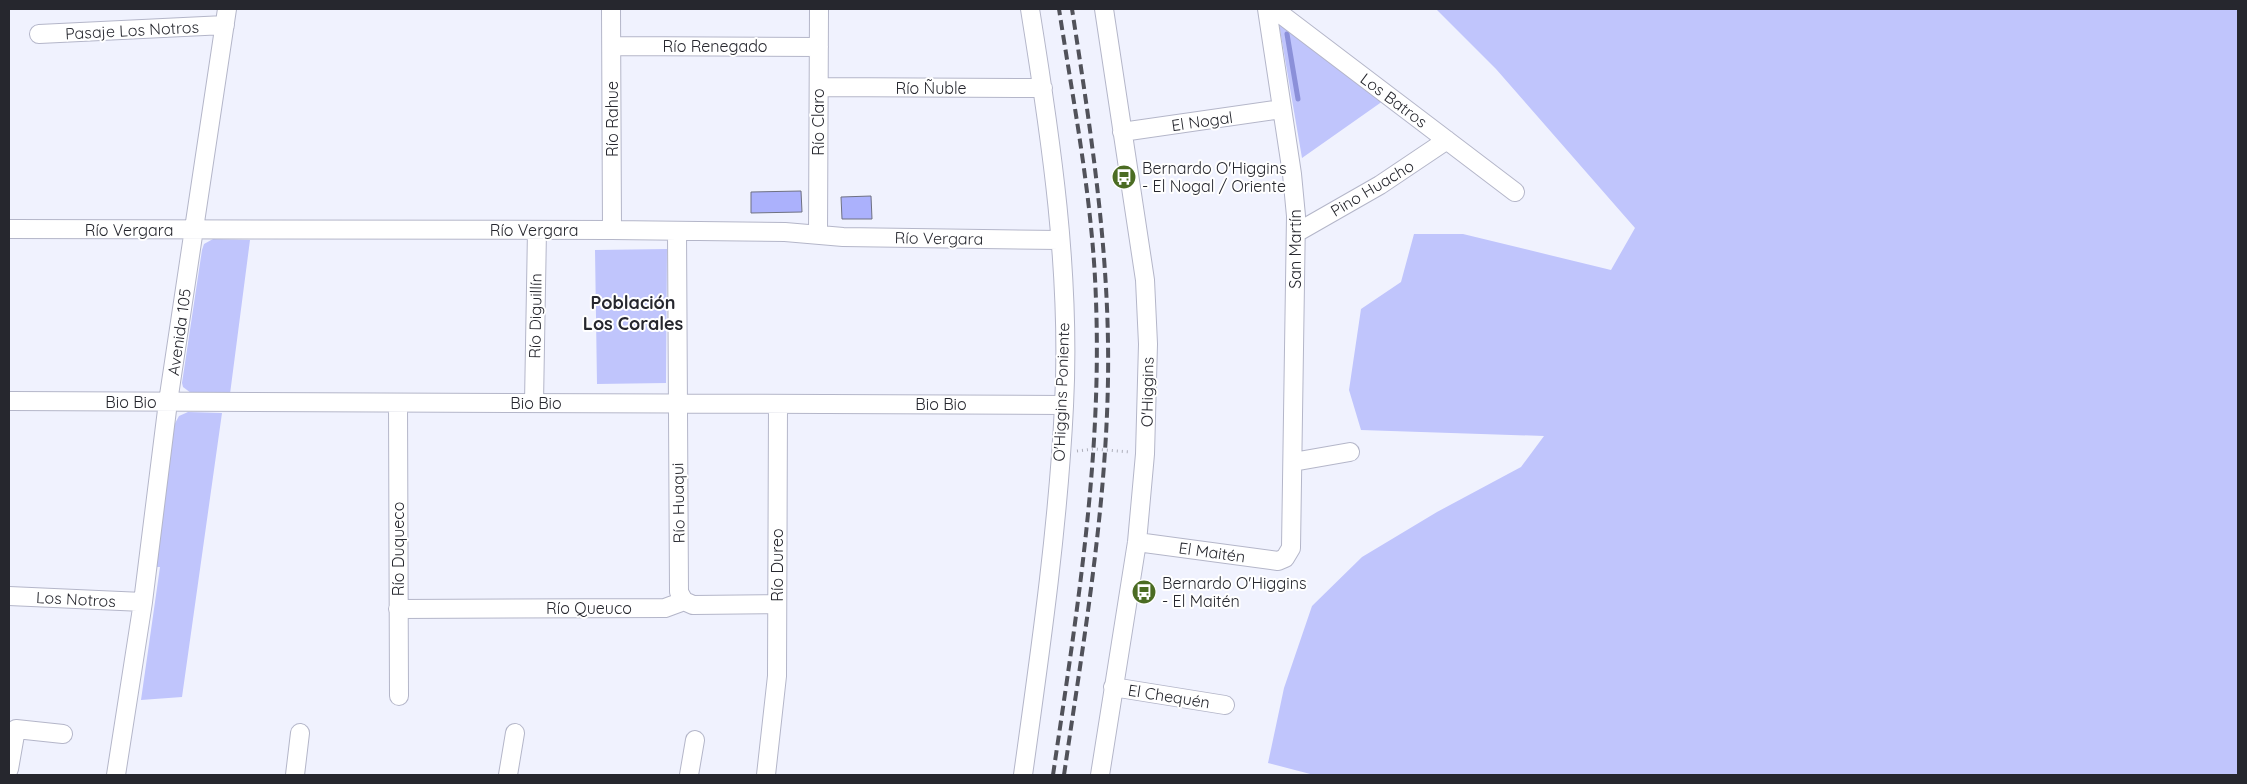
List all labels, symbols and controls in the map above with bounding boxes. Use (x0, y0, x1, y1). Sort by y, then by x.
street label: Pasaje Los Notros (65, 17, 199, 43)
street label: Río Renegado (662, 36, 768, 56)
street label: Los Batros (1357, 68, 1431, 132)
street label: Río Ñuble (895, 78, 967, 98)
street label: Río Rahue (602, 81, 622, 157)
street label: Río Claro (808, 88, 828, 156)
street label: El Nogal (1170, 107, 1234, 135)
street label: Pino Huacho (1327, 155, 1417, 221)
place label: Bernardo O'Higgins - El Nogal / Oriente (1142, 158, 1287, 196)
bus stop icon: Bernardo O'Higgins - El Nogal / Oriente (1111, 164, 1137, 190)
street label: San Martín (1285, 209, 1305, 289)
street label: Río Vergara (85, 220, 173, 240)
street label: Río Vergara (490, 220, 578, 240)
street label: Río Vergara (894, 227, 984, 249)
street label: Río Diguillín (524, 273, 546, 359)
street label: Avenida 105 (163, 287, 195, 377)
district label: Población Los Corales (583, 291, 684, 335)
street label: O'Higgins Poniente (1049, 322, 1073, 462)
street label: O'Higgins (1136, 357, 1158, 427)
street label: Bio Bio (105, 392, 157, 412)
street label: Bio Bio (510, 393, 562, 413)
street label: Bio Bio (915, 394, 967, 414)
street label: Río Huaqui (667, 462, 689, 544)
street label: Río Duqueco (388, 502, 408, 596)
street label: Río Dureo (767, 528, 787, 602)
street label: El Maitén (1177, 537, 1247, 567)
place label: Bernardo O'Higgins - El Maitén (1162, 573, 1307, 611)
bus stop icon: Bernardo O'Higgins - El Maitén (1131, 579, 1157, 605)
street label: Los Notros (36, 587, 116, 611)
street label: Río Queuco (546, 598, 632, 618)
street label: El Chequén (1127, 680, 1211, 712)

